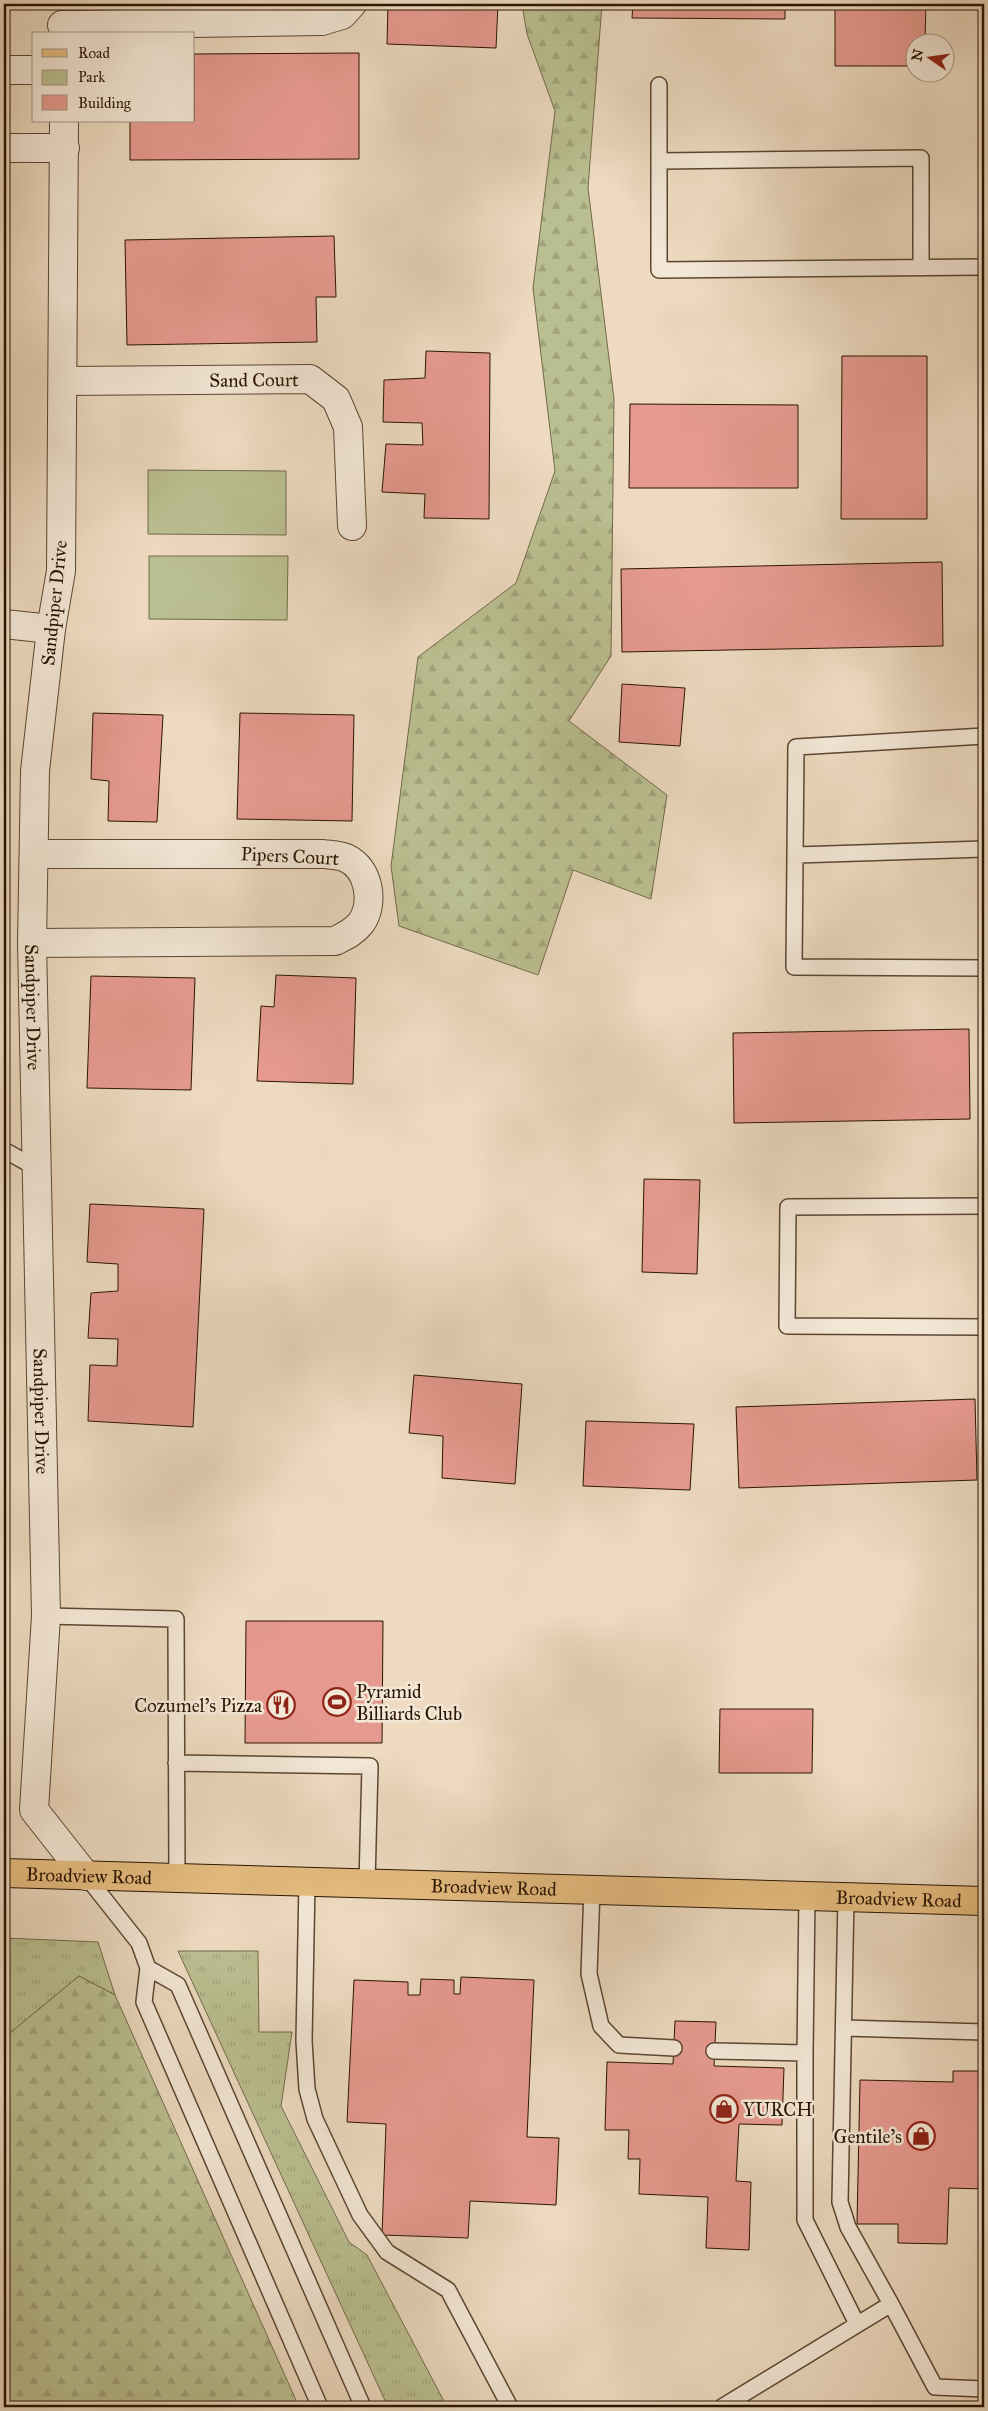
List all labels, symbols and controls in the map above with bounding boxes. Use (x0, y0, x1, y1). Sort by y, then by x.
legend (32, 32, 195, 122)
north arrow (906, 32, 956, 82)
text: Road (78, 44, 110, 62)
text: N (908, 47, 927, 63)
text: Park (78, 68, 105, 86)
text: Building (78, 94, 132, 112)
street label: Sand Court (209, 368, 299, 391)
street label: Sandpiper Drive (36, 539, 72, 667)
street label: Pipers Court (240, 842, 340, 870)
street label: Sandpiper Drive (21, 944, 46, 1071)
street label: Sandpiper Drive (29, 1348, 55, 1475)
place label: Pyramid Billiards Club (356, 1680, 462, 1725)
sports icon: Pyramid Billiards Club (322, 1687, 352, 1717)
restaurant icon: Cozumel's Pizza (266, 1690, 296, 1720)
place label: Cozumel's Pizza (134, 1694, 263, 1717)
street label: Broadview Road (26, 1862, 153, 1889)
street label: Broadview Road (430, 1874, 558, 1900)
street label: Broadview Road (835, 1885, 962, 1912)
shop icon: YURCH (709, 2094, 739, 2124)
place label: YURCH (743, 2098, 813, 2121)
shop icon: Gentile's (906, 2121, 936, 2151)
place label: Gentile's (834, 2125, 902, 2148)

